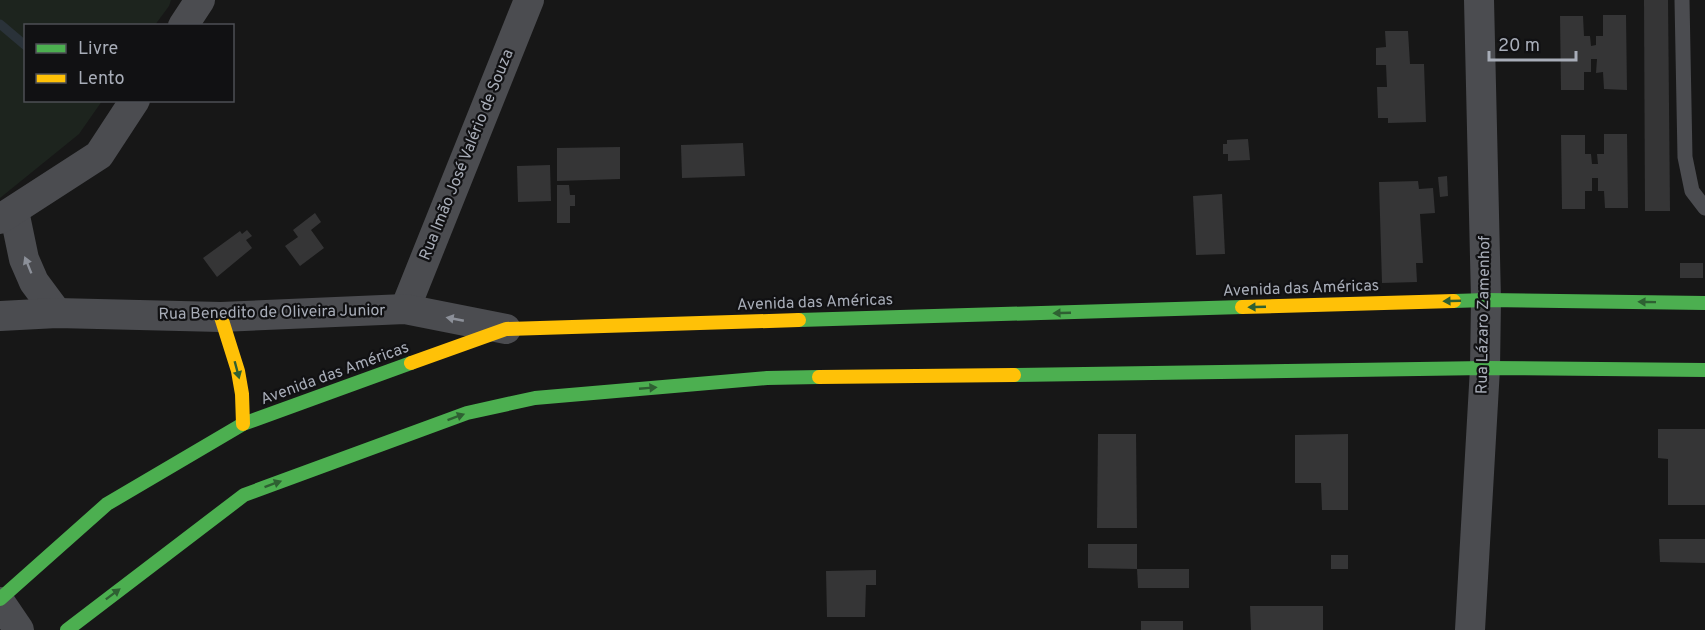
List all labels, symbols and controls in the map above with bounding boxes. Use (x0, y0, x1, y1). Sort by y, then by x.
legend (24, 24, 234, 102)
scale bar (1489, 24, 1576, 62)
text: 20 m (1498, 35, 1540, 58)
text: Livre (78, 38, 118, 61)
street label: Rua Imão José Valério de Souza (415, 47, 519, 263)
text: Lento (78, 68, 124, 91)
street label: Rua Lázaro Zamenhof (1473, 235, 1495, 394)
one-way arrow (23, 256, 33, 274)
street label: Avenida das Américas (1222, 276, 1380, 302)
street label: Avenida das Américas (736, 290, 894, 316)
one-way arrow (1442, 296, 1461, 306)
one-way arrow (1637, 297, 1656, 307)
street label: Rua Benedito de Oliveira Junior (158, 301, 386, 325)
one-way arrow (1247, 302, 1266, 311)
one-way arrow (1052, 308, 1071, 317)
one-way arrow (445, 314, 464, 323)
street label: Avenida das Américas (258, 338, 412, 410)
one-way arrow (233, 361, 242, 379)
one-way arrow (639, 383, 658, 393)
one-way arrow (447, 412, 465, 422)
one-way arrow (264, 479, 282, 489)
one-way arrow (106, 589, 121, 601)

